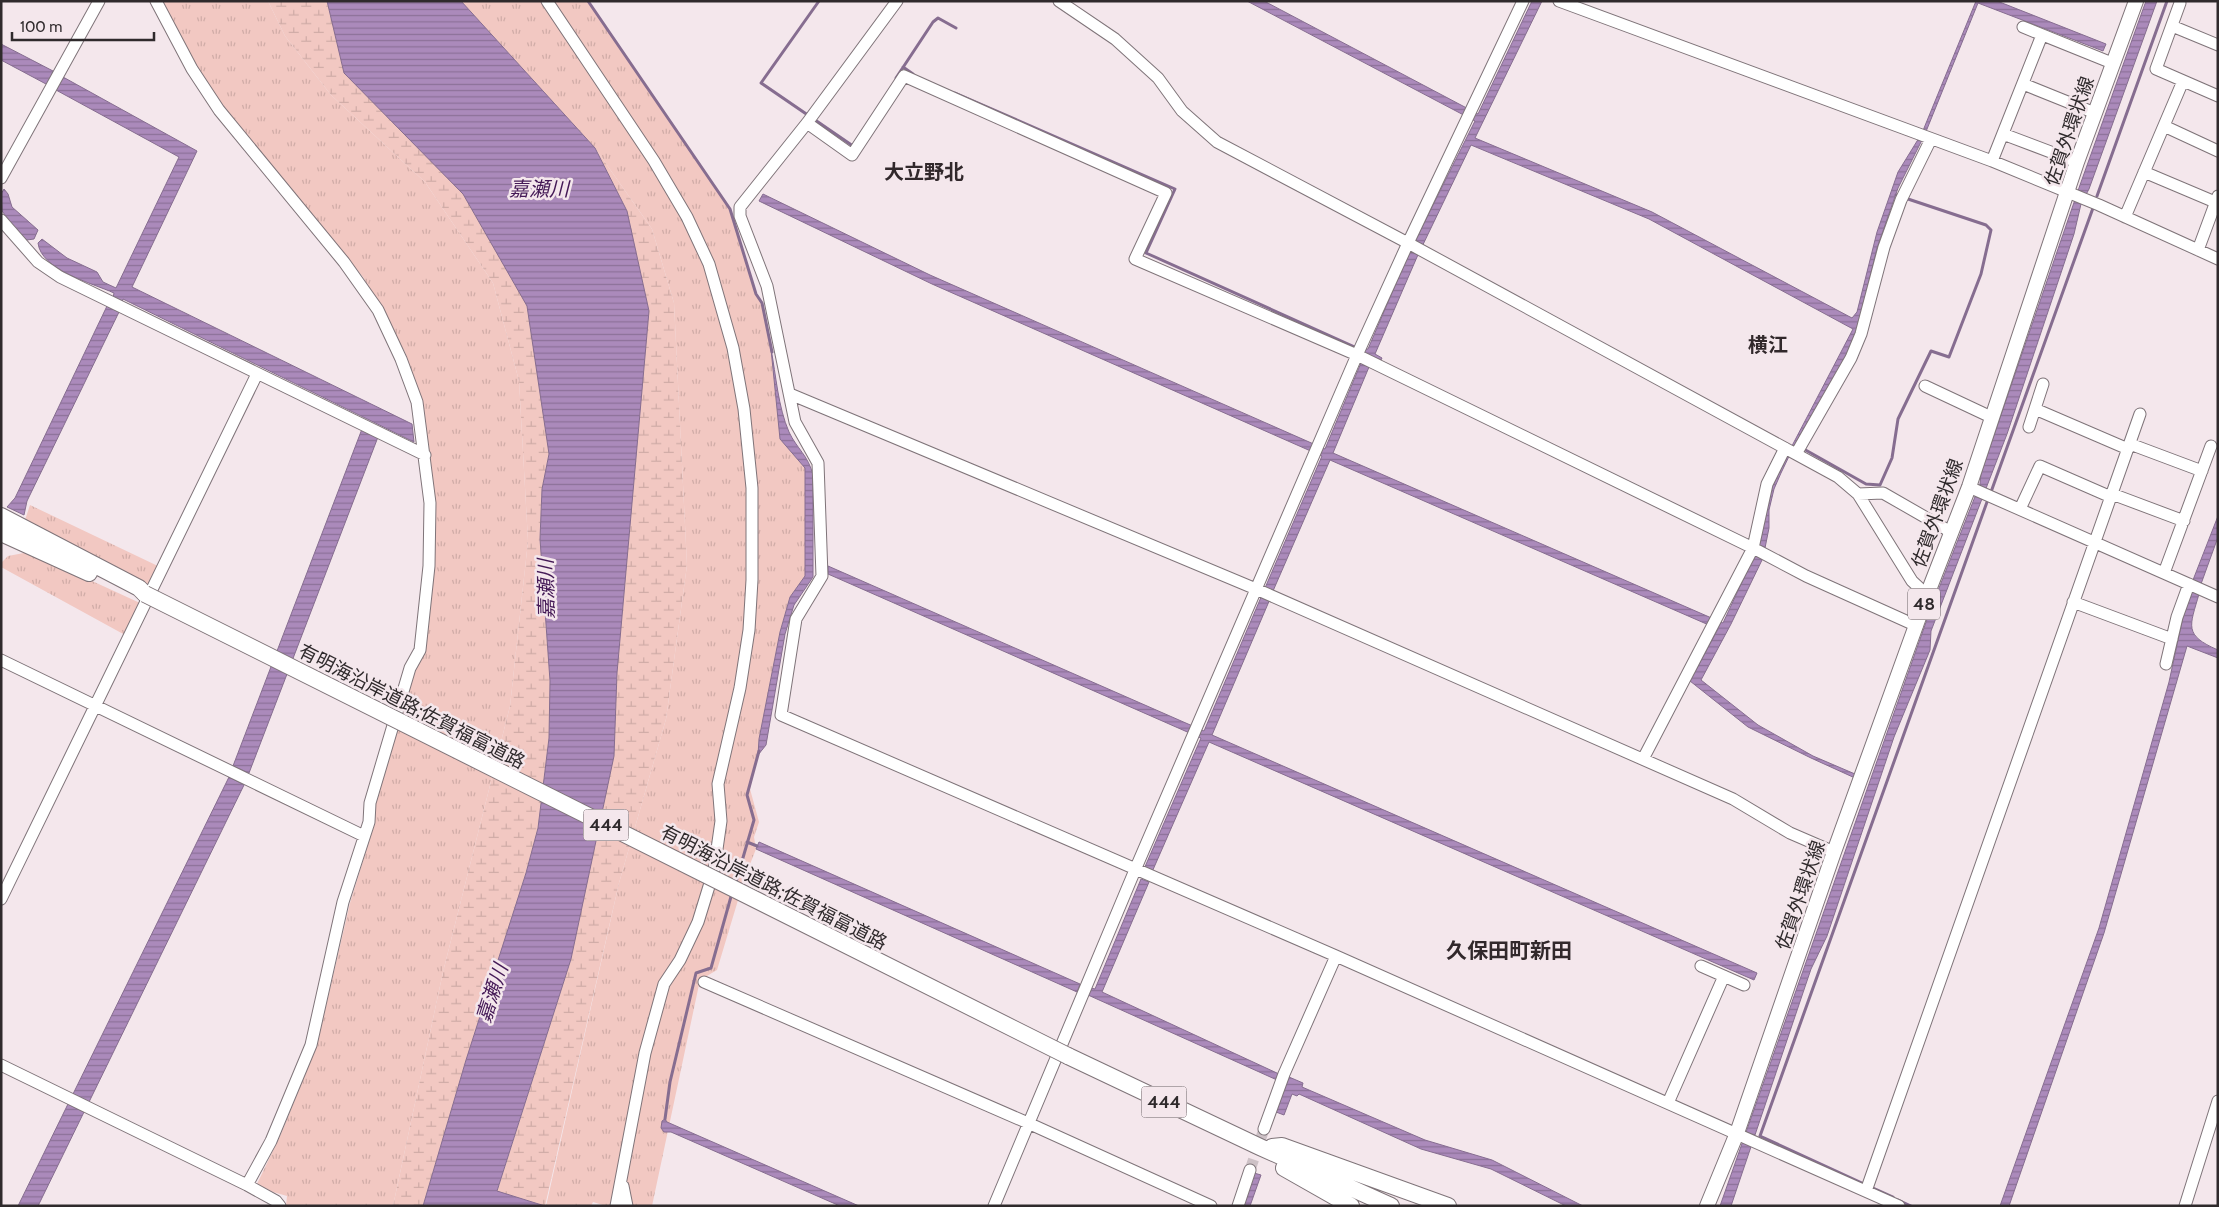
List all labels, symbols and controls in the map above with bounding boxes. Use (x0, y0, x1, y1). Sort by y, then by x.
scale bar (12, 10, 155, 42)
text: 100 m (20, 18, 62, 36)
street label: 佐賀外環状線 (2040, 74, 2099, 189)
district label: 大立野北 (884, 160, 964, 184)
water label: 嘉瀬川 (509, 177, 571, 201)
district label: 横江 (1748, 333, 1788, 357)
street label: 佐賀外環状線 (1907, 456, 1968, 571)
water label: 嘉瀬川 (533, 557, 559, 619)
road number: 48 (1908, 588, 1940, 620)
street label: 有明海沿岸道路;佐賀福富道路 (295, 639, 529, 774)
road number: 444 (584, 810, 628, 840)
street label: 有明海沿岸道路;佐賀福富道路 (657, 820, 891, 955)
street label: 佐賀外環状線 (1771, 838, 1830, 953)
district label: 久保田町新田 (1446, 938, 1572, 963)
water label: 嘉瀬川 (471, 959, 513, 1025)
road number: 444 (1142, 1086, 1186, 1118)

